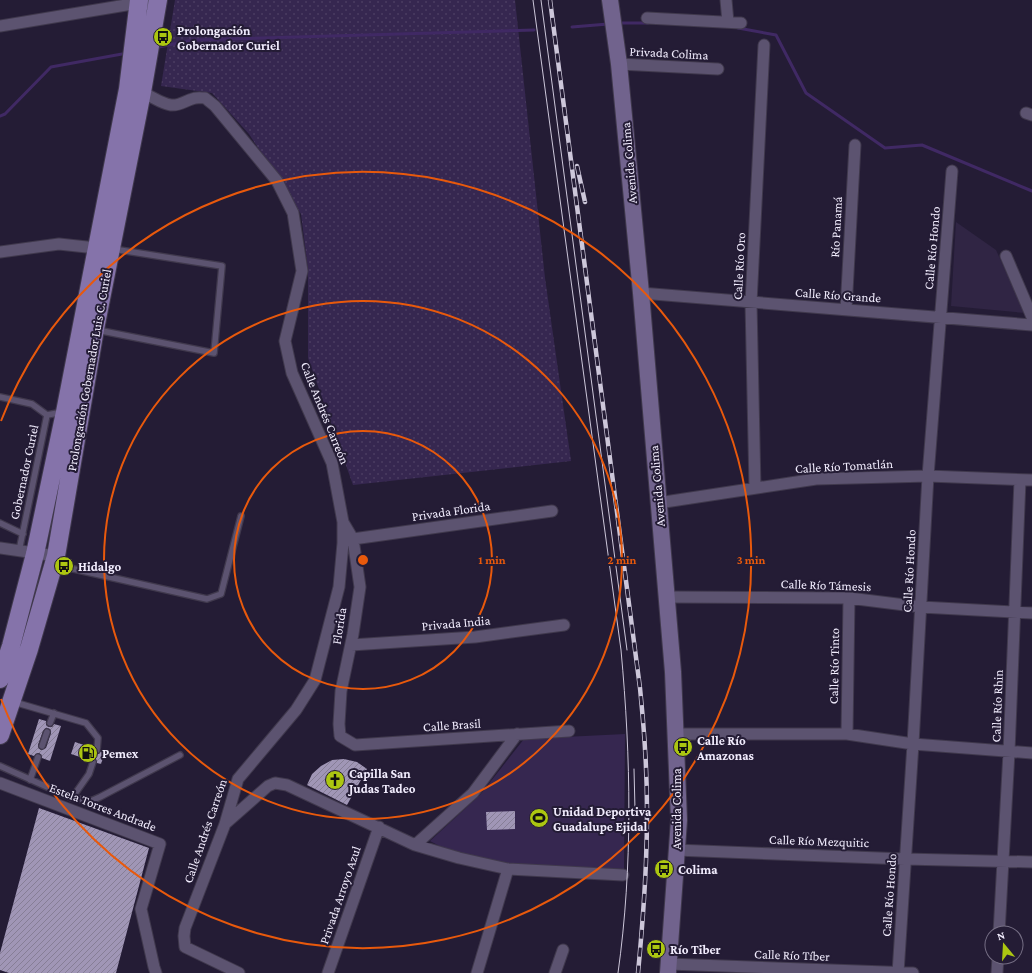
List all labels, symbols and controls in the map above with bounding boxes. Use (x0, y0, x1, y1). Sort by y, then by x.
place label: Prolongación Gobernador Curiel (177, 23, 280, 53)
bus stop icon: Prolongación Gobernador Curiel (152, 26, 174, 48)
street label: Privada Colima (629, 43, 709, 63)
street label: Avenida Colima (618, 122, 640, 204)
street label: Río Panamá (827, 196, 845, 258)
street label: Calle Río Hondo (921, 206, 943, 290)
street label: Calle Río Oro (730, 232, 748, 300)
street label: Prolongación Gobernador Luis C. Curiel (64, 267, 114, 472)
street label: Calle Río Grande (794, 285, 882, 306)
street label: Calle Andrés Carreón (298, 360, 352, 466)
street label: Gobernador Curiel (7, 423, 42, 521)
street label: Avenida Colima (646, 445, 668, 527)
street label: Calle Río Tomatlán (795, 456, 893, 476)
street label: Privada Florida (411, 498, 491, 524)
street label: Calle Río Hondo (899, 529, 919, 613)
centre of rings (356, 553, 370, 567)
text: 1 min (478, 553, 506, 567)
text: 2 min (608, 553, 637, 567)
text: 3 min (737, 553, 765, 567)
bus stop icon: Hidalgo (53, 555, 75, 577)
place label: Hidalgo (78, 559, 121, 574)
street label: Calle Río Támesis (781, 576, 871, 594)
street label: Florida (329, 606, 349, 646)
street label: Privada India (421, 613, 491, 633)
street label: Calle Río Tinto (826, 628, 842, 704)
street label: Calle Río Rhin (988, 669, 1006, 743)
street label: Calle Brasil (423, 715, 482, 735)
place label: Calle Río Amazonas (696, 733, 754, 763)
bus stop icon: Calle Río Amazonas (672, 736, 694, 758)
fuel station icon: Pemex (77, 742, 99, 764)
place label: Pemex (102, 746, 139, 761)
place label: Capilla San Judas Tadeo (347, 766, 416, 796)
street label: Avenida Colima (669, 768, 684, 850)
church icon: Capilla San Judas Tadeo (324, 769, 346, 791)
street label: Calle Andrés Carreón (180, 777, 230, 885)
street label: Estela Torres Andrade (47, 780, 159, 834)
place label: Unidad Deportiva Guadalupe Ejidal (553, 804, 652, 835)
sports icon: Unidad Deportiva Guadalupe Ejidal (528, 807, 550, 829)
street label: Calle Río Mezquitic (769, 832, 870, 850)
street label: Privada Arroyo Azul (316, 844, 364, 946)
street label: Calle Río Hondo (879, 853, 899, 937)
bus stop icon: Colima (653, 858, 675, 880)
place label: Colima (678, 862, 718, 877)
north arrow (984, 925, 1024, 965)
text: N (995, 928, 1007, 942)
bus stop icon: Río Tiber (645, 938, 667, 960)
place label: Río Tiber (670, 942, 722, 957)
street label: Calle Río Tíber (754, 946, 830, 964)

